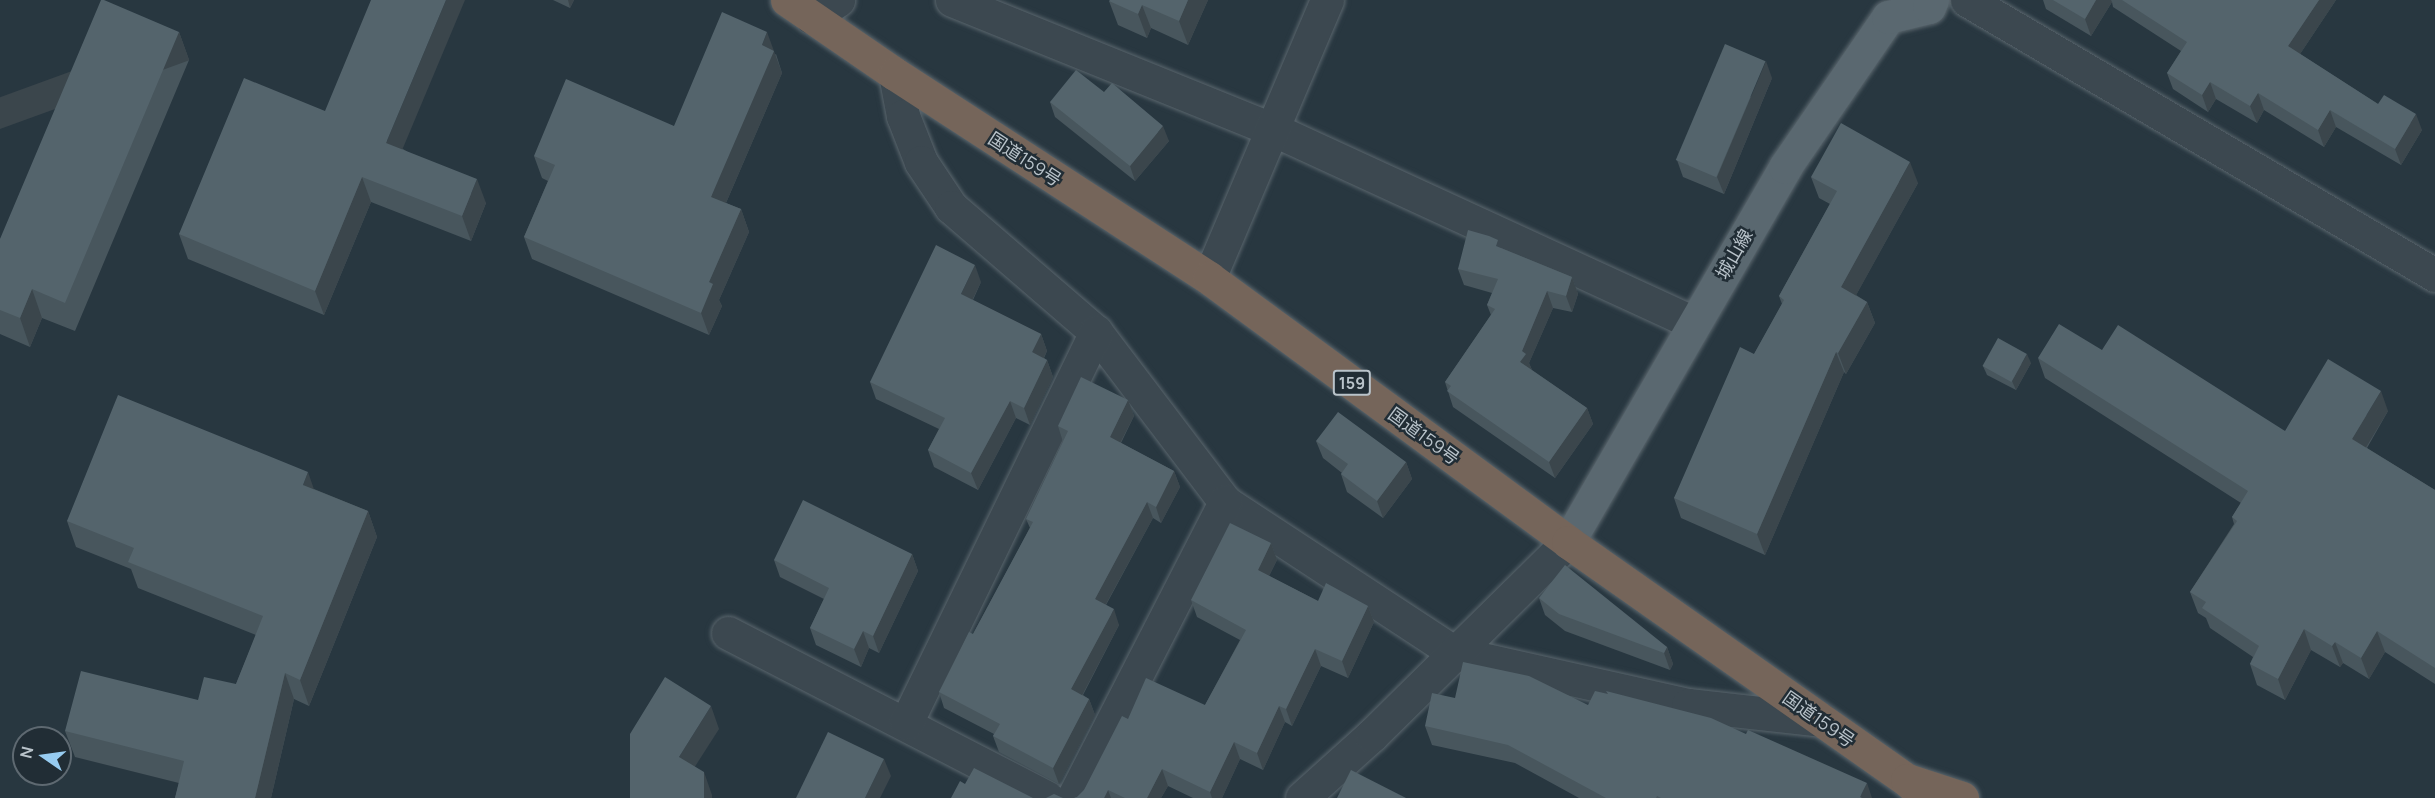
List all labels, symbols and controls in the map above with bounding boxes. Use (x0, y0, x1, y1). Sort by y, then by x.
street label: 国道159号 (984, 127, 1066, 191)
street label: 城山線 (1711, 225, 1757, 283)
road number: 159 (1332, 370, 1372, 396)
street label: 国道159号 (1384, 403, 1464, 469)
street label: 国道159号 (1779, 686, 1859, 752)
north arrow (12, 726, 72, 786)
text: N (14, 744, 38, 760)

